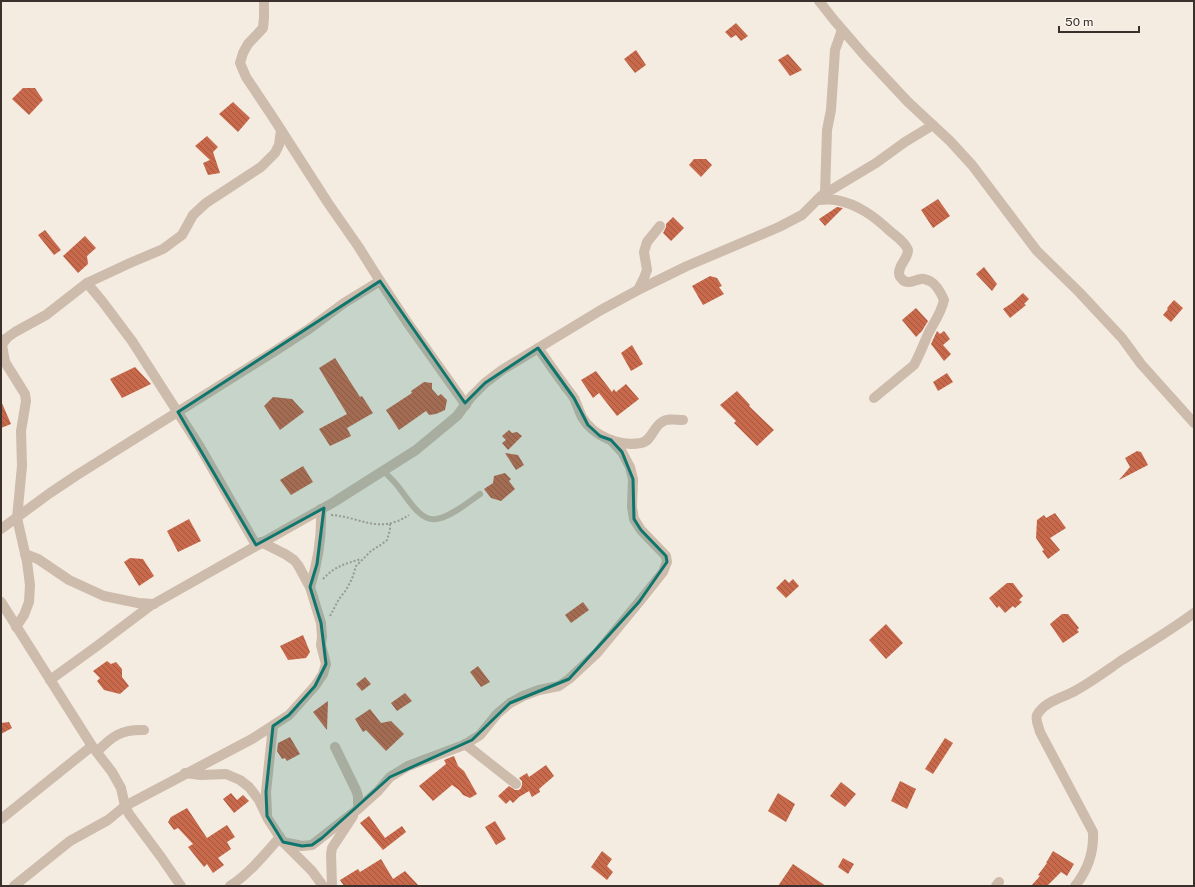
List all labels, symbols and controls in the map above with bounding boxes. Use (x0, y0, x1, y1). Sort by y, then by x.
scale bar (1059, 8, 1139, 34)
text: 50 m (1065, 15, 1093, 29)

